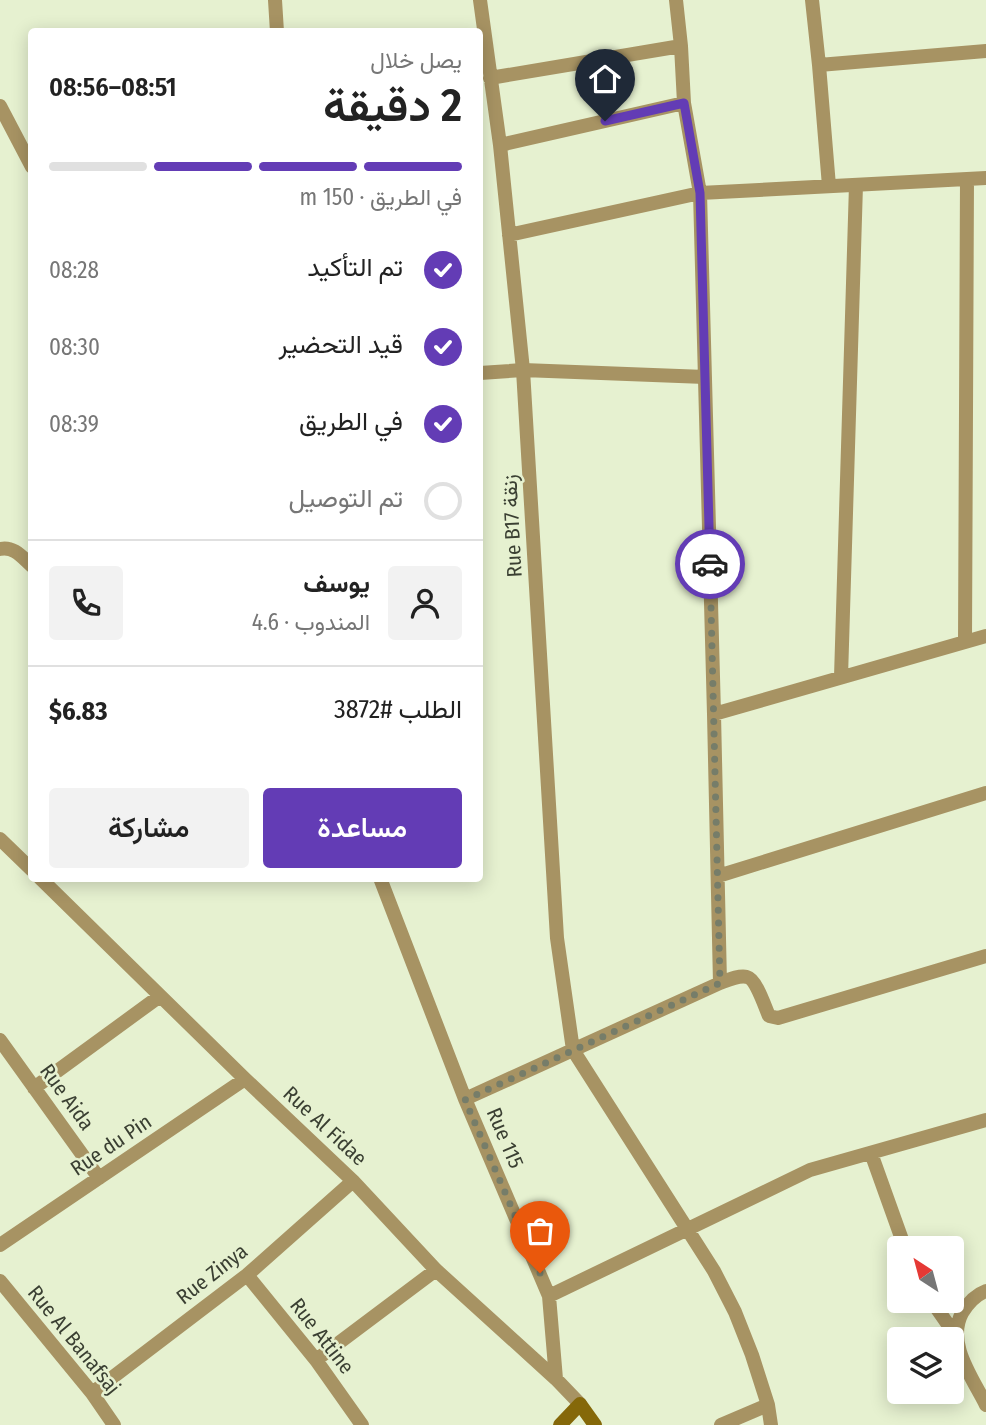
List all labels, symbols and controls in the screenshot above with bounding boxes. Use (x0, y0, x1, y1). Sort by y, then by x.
text: يصل خلال (370, 46, 462, 74)
pin (575, 49, 635, 121)
icon: home (586, 60, 624, 98)
text: 08:51–08:56 (49, 72, 177, 103)
text: 2 دقيقة (323, 78, 462, 133)
text: في الطريق · 150 m (300, 183, 462, 211)
icon: check (424, 251, 462, 289)
text: تم التأكيد (307, 252, 403, 283)
text: 08:28 (49, 256, 99, 284)
icon: check (424, 328, 462, 366)
text: قيد التحضير (278, 329, 403, 360)
text: 08:30 (49, 333, 100, 361)
icon: check (424, 405, 462, 443)
text: في الطريق (299, 406, 403, 437)
text: 08:39 (49, 410, 99, 438)
street label: Rue B17 زنقة (496, 474, 528, 578)
text: تم التوصيل (289, 483, 403, 514)
courier (675, 529, 745, 599)
icon: car (691, 545, 729, 583)
button: phone (49, 566, 123, 640)
button: person (388, 566, 462, 640)
text: يوسف (303, 568, 370, 599)
text: المندوب · 4.6 (252, 608, 370, 636)
text: الطلب #3872 (334, 694, 462, 725)
text: $6.83 (49, 696, 108, 727)
button: مشاركة (49, 788, 249, 868)
button: مساعدة (263, 788, 462, 868)
street label: Rue Aida (34, 1059, 100, 1135)
street label: Rue Al Fidae (278, 1081, 372, 1171)
street label: Rue 115 (481, 1104, 529, 1172)
street label: Rue du Pin (65, 1108, 157, 1182)
pin (510, 1201, 570, 1273)
icon: bag (521, 1212, 559, 1250)
north arrow (887, 1236, 964, 1312)
map controls (887, 1236, 964, 1404)
street label: Rue Zinya (171, 1238, 253, 1310)
street label: Rue Al Banafsaj (22, 1280, 126, 1400)
street label: Rue Attine (284, 1293, 360, 1379)
button: layers (887, 1327, 964, 1404)

